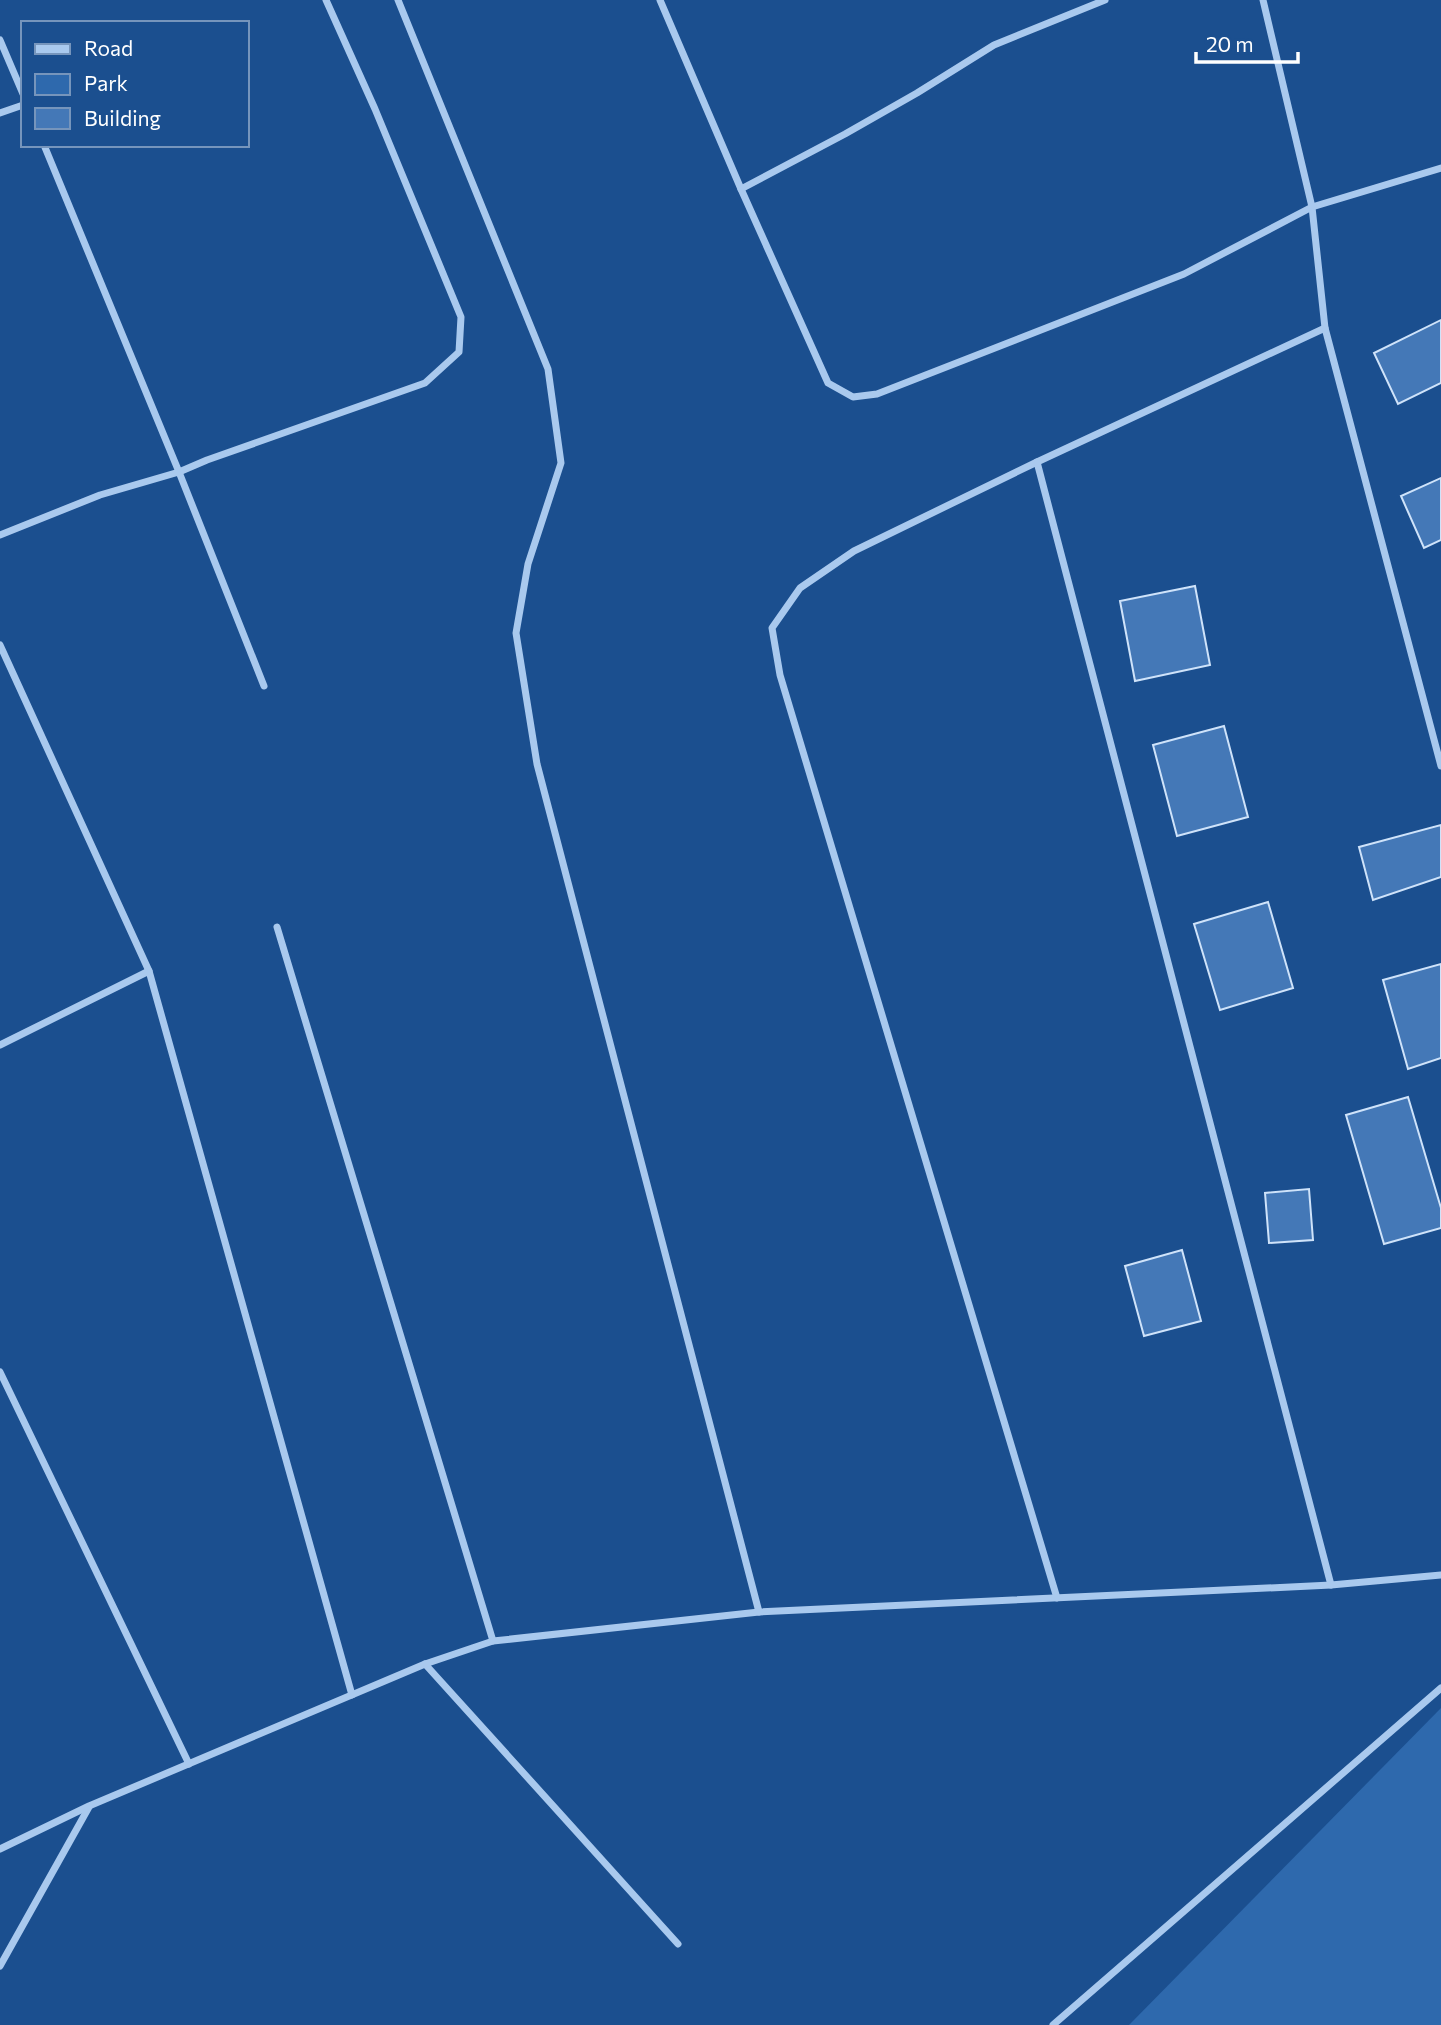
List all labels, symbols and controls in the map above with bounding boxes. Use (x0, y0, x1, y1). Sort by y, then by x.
legend (21, 21, 248, 147)
scale bar (1196, 21, 1298, 65)
text: 20 m (1206, 31, 1254, 56)
text: Road (84, 35, 133, 60)
text: Park (84, 70, 128, 95)
text: Building (84, 105, 161, 130)

